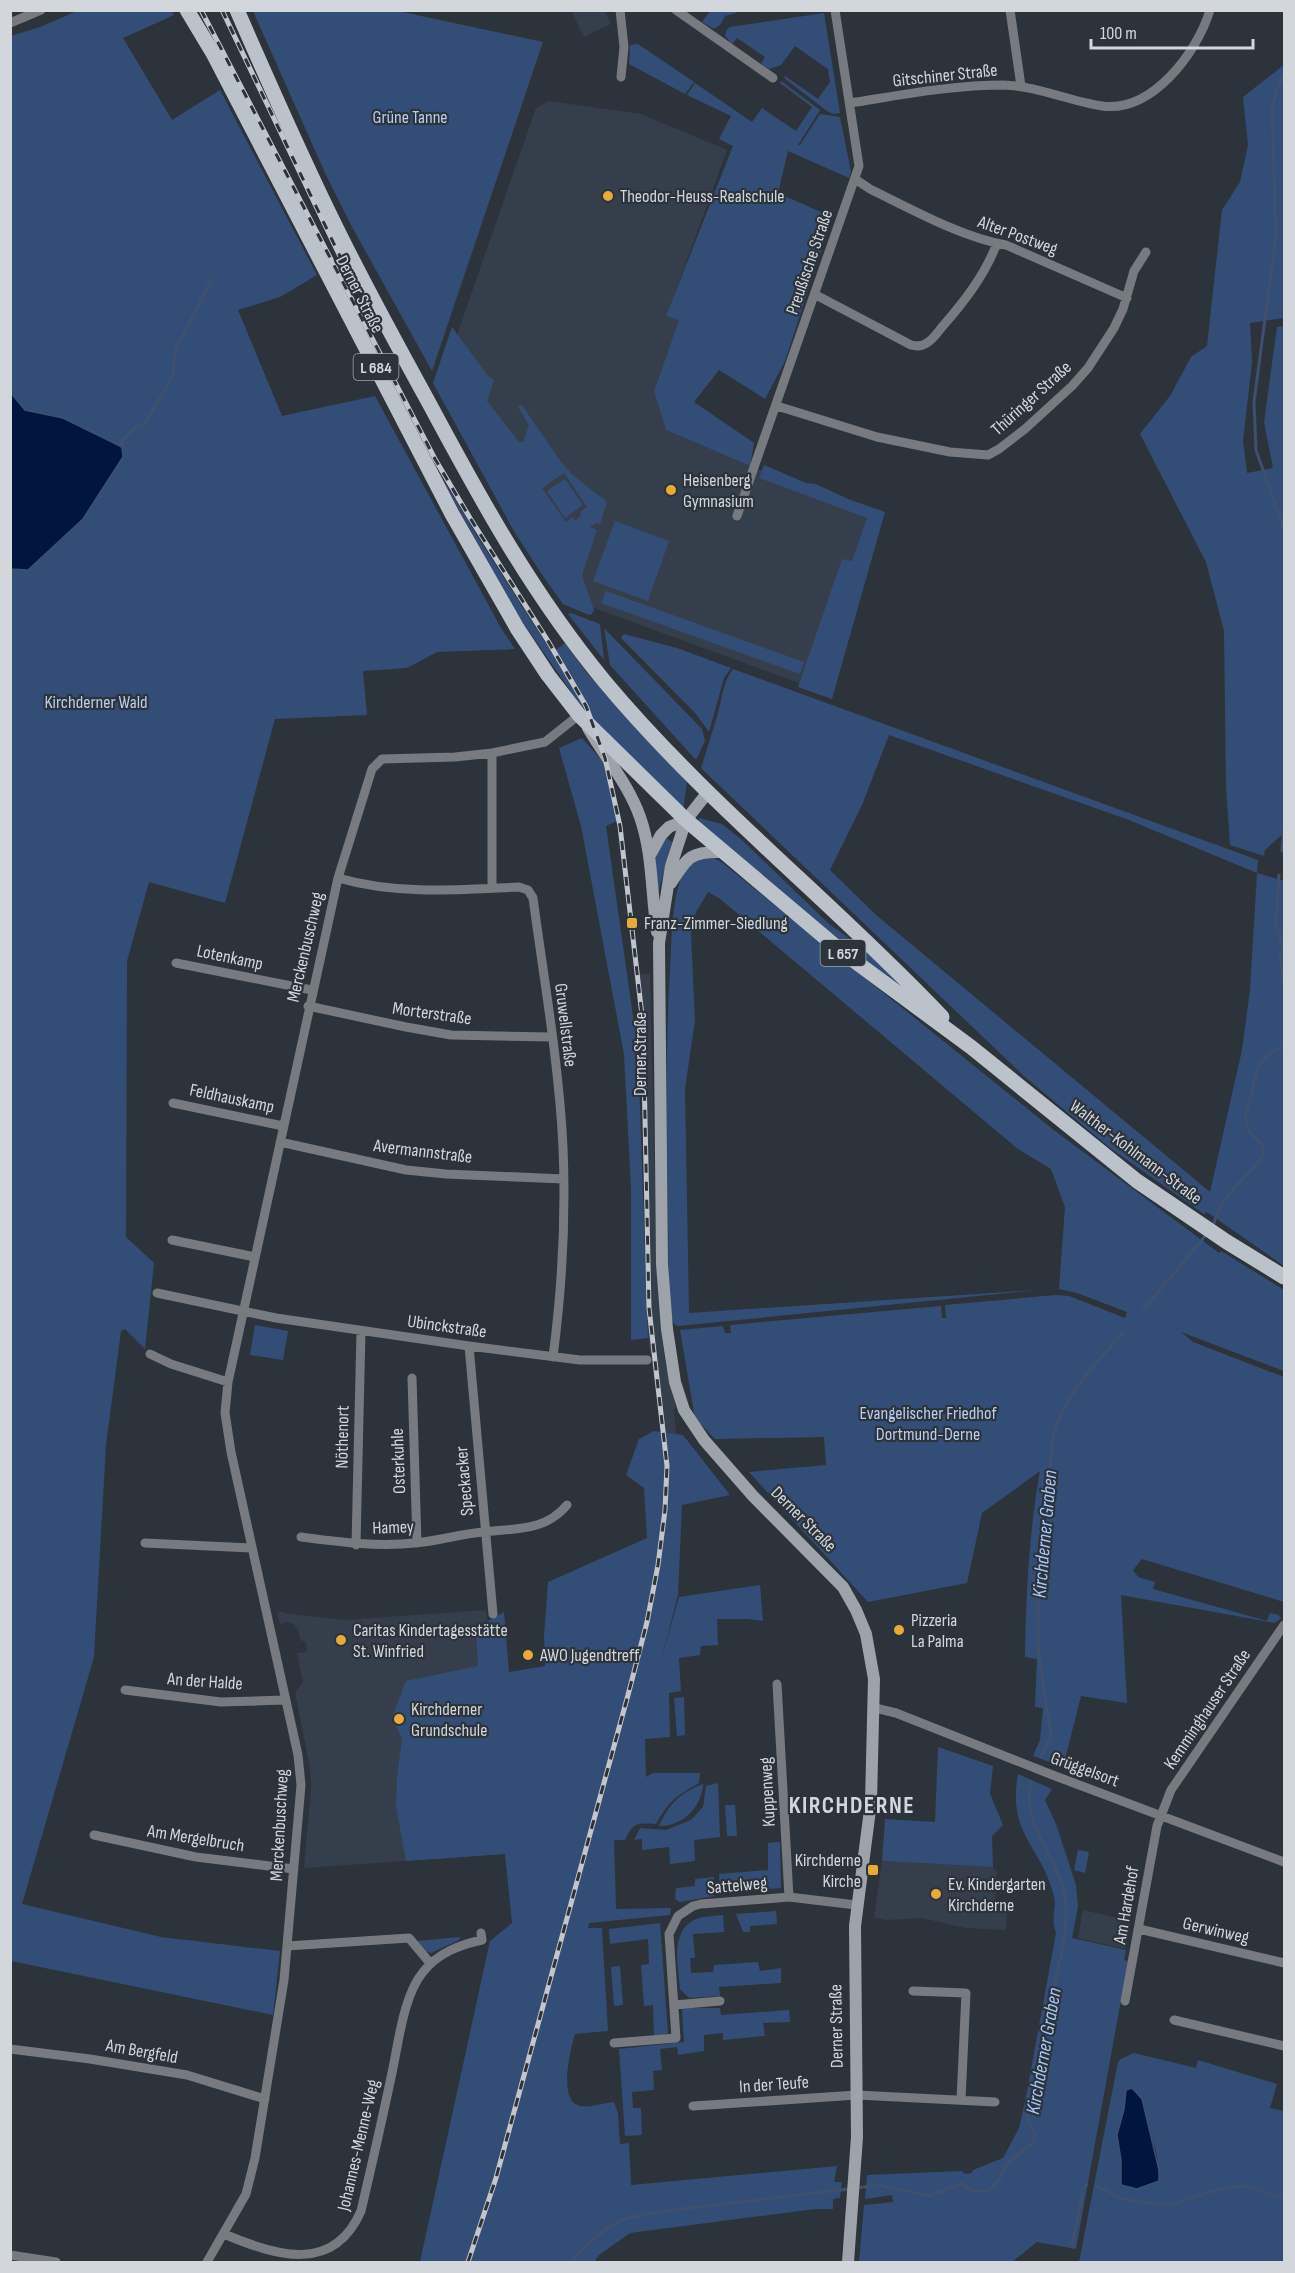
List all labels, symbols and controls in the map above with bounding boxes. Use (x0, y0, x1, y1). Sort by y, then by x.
scale bar (1091, 12, 1253, 50)
text: 100 m (1100, 23, 1137, 44)
street label: Gitschiner Straße (892, 60, 998, 91)
park label: Grüne Tanne (372, 107, 448, 128)
place label: Theodor-Heuss-Realschule (620, 186, 785, 207)
marker: Theodor-Heuss-Realschule (601, 189, 615, 203)
street label: Preußische Straße (782, 207, 837, 317)
street label: Alter Postweg (974, 211, 1061, 260)
street label: Derner Straße (331, 252, 388, 336)
road number: L 684 (354, 354, 398, 380)
street label: Thüringer Straße (987, 357, 1076, 440)
place label: Heisenberg Gymnasium (683, 470, 754, 512)
marker: Heisenberg Gymnasium (664, 483, 678, 497)
park label: Kirchderner Wald (44, 692, 148, 713)
street label: Merckenbuschweg (283, 890, 328, 1004)
place label: Franz-Zimmer-Siedlung (644, 913, 788, 934)
marker: Franz-Zimmer-Siedlung (625, 916, 639, 930)
street label: Lotenkamp (195, 940, 265, 975)
road number: L 657 (820, 940, 866, 966)
street label: Gruwellstraße (550, 982, 581, 1068)
street label: Morterstraße (391, 998, 473, 1029)
street label: Derner Straße (630, 1012, 651, 1096)
street label: Feldhauskamp (188, 1079, 276, 1118)
street label: Walther-Kohlmann-Straße (1065, 1096, 1206, 1209)
street label: Avermannstraße (371, 1135, 473, 1168)
street label: Ubinckstraße (406, 1311, 488, 1342)
park label: Evangelischer Friedhof Dortmund-Derne (859, 1403, 997, 1445)
street label: Nöthenort (331, 1405, 354, 1469)
street label: Osterkuhle (387, 1428, 410, 1494)
street label: Speckacker (451, 1445, 478, 1517)
water label: Kirchderner Graben (1027, 1469, 1063, 1599)
street label: Derner Straße (767, 1482, 841, 1556)
street label: Hamey (372, 1516, 414, 1539)
place label: Pizzeria La Palma (911, 1610, 964, 1652)
place label: Caritas Kindertagesstätte St. Winfried (353, 1620, 508, 1662)
marker: Pizzeria La Palma (892, 1623, 906, 1637)
marker: Caritas Kindertagesstätte St. Winfried (334, 1633, 348, 1647)
place label: AWO Jugendtreff (539, 1645, 640, 1666)
street label: Kemminghauser Straße (1160, 1645, 1255, 1773)
marker: AWO Jugendtreff (521, 1648, 535, 1662)
street label: An der Halde (166, 1668, 243, 1695)
place label: Kirchderner Grundschule (411, 1699, 487, 1741)
marker: Kirchderner Grundschule (392, 1712, 406, 1726)
street label: Grüggelsort (1048, 1747, 1122, 1792)
street label: Kuppenweg (755, 1757, 780, 1827)
street label: Merckenbuschweg (266, 1768, 293, 1882)
district label: KIRCHDERNE (789, 1791, 915, 1820)
street label: Am Mergelbruch (145, 1820, 246, 1857)
place label: Kirchderne Kirche (795, 1850, 861, 1892)
marker: Kirchderne Kirche (866, 1863, 880, 1877)
street label: Am Hardehof (1109, 1864, 1144, 1947)
street label: Sattelweg (706, 1872, 768, 1899)
place label: Ev. Kindergarten Kirchderne (948, 1874, 1046, 1916)
marker: Ev. Kindergarten Kirchderne (929, 1887, 943, 1901)
street label: Gerwinweg (1181, 1913, 1251, 1948)
street label: Derner Straße (825, 1984, 848, 2068)
water label: Kirchderner Graben (1021, 1986, 1067, 2116)
street label: Am Bergfeld (103, 2035, 179, 2068)
street label: In der Teufe (738, 2072, 810, 2097)
street label: Johannes-Menne-Weg (333, 2077, 384, 2214)

